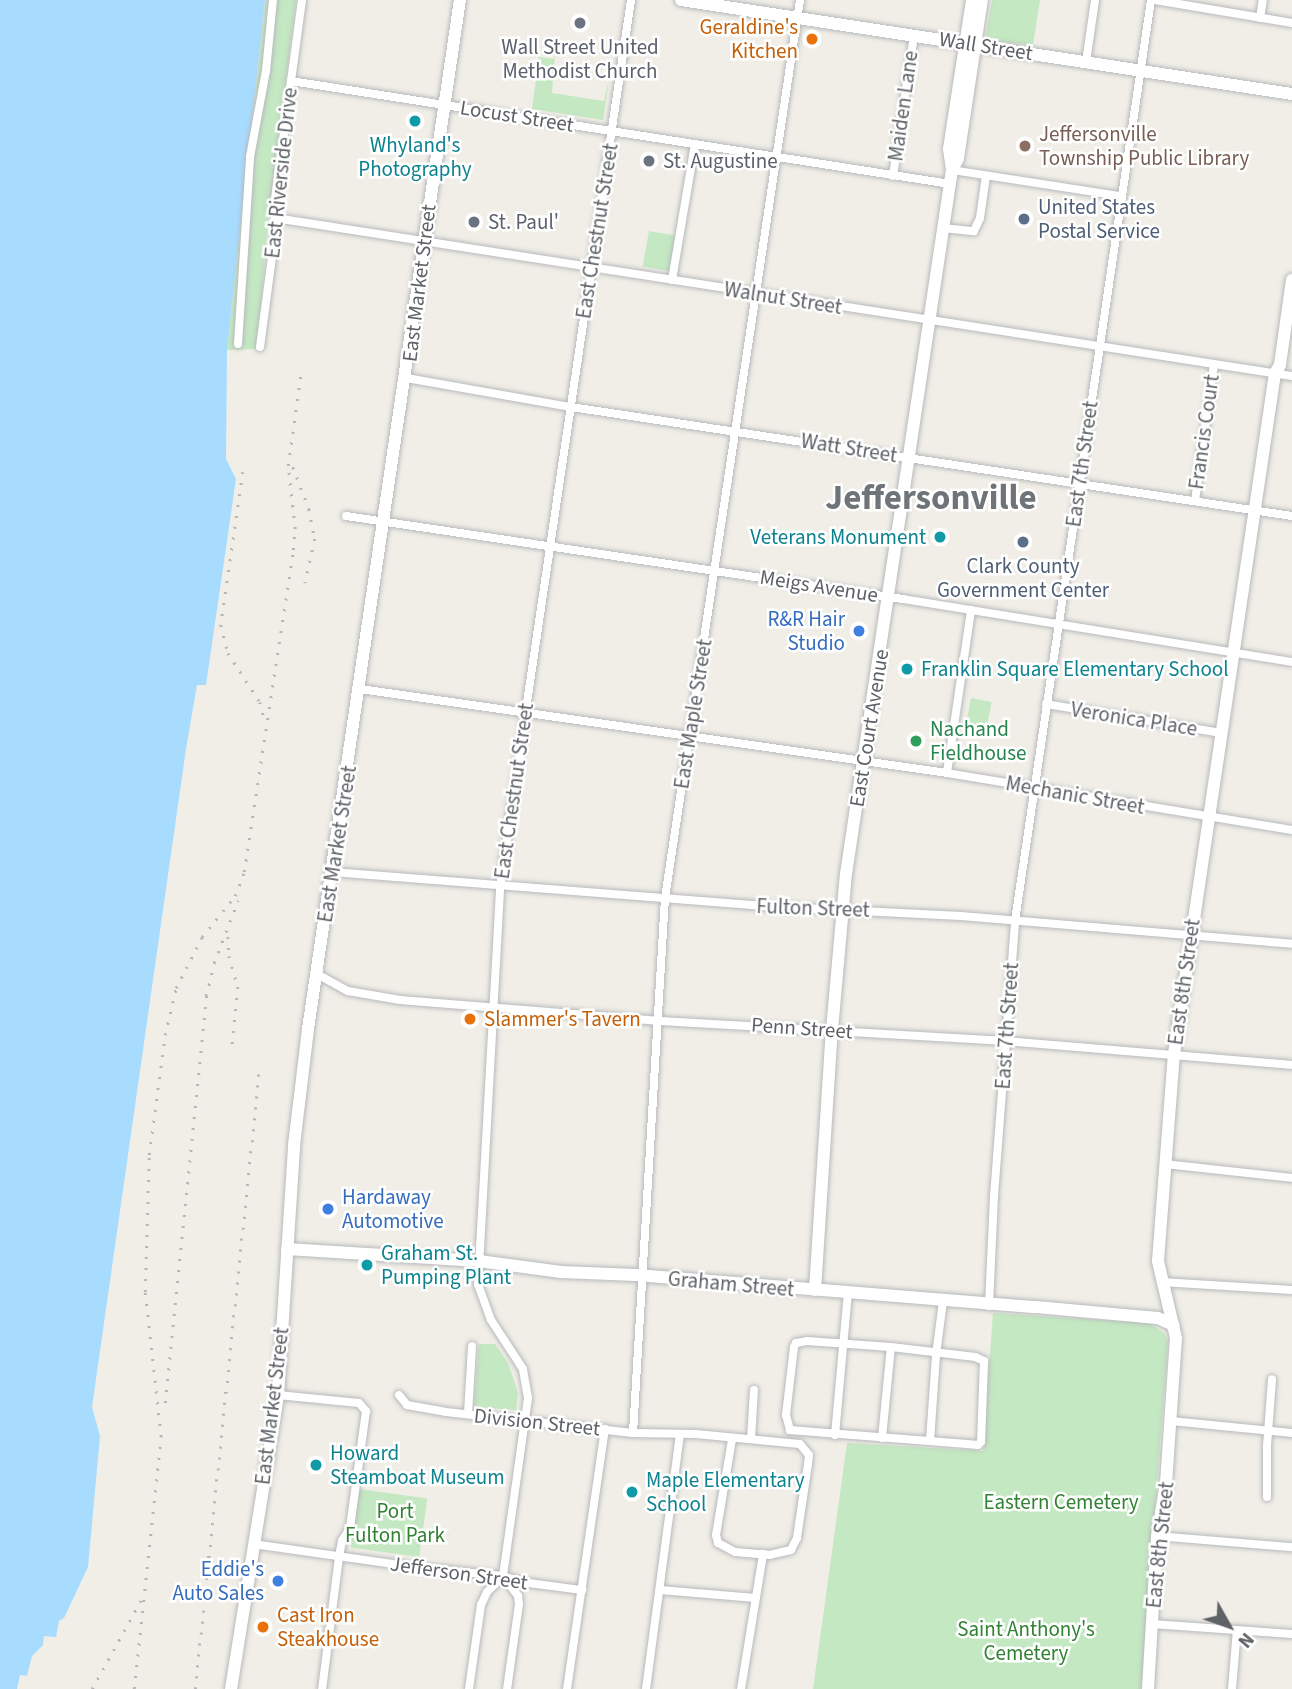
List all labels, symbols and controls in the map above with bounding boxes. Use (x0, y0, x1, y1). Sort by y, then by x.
place label: Geraldine's Kitchen (700, 14, 798, 64)
marker: Wall Street United Methodist Church (572, 15, 588, 31)
street label: Wall Street (937, 26, 1035, 66)
marker: Geraldine's Kitchen (804, 31, 820, 47)
place label: Wall Street United Methodist Church (501, 34, 659, 84)
street label: Maiden Lane (883, 49, 923, 163)
street label: East Riverside Drive (260, 86, 302, 260)
street label: Locust Street (458, 95, 576, 137)
marker: Whyland's Photography (407, 113, 423, 129)
place label: Jeffersonville Township Public Library (1039, 121, 1249, 171)
place label: Whyland's Photography (358, 132, 472, 182)
marker: Jeffersonville Township Public Library (1017, 138, 1033, 154)
street label: East Chestnut Street (571, 141, 623, 321)
place label: St. Augustine (663, 148, 778, 174)
marker: St. Augustine (641, 153, 657, 169)
place label: United States Postal Service (1038, 194, 1160, 244)
street label: East Market Street (397, 203, 441, 363)
place label: St. Paul' (488, 209, 559, 235)
marker: United States Postal Service (1016, 211, 1032, 227)
marker: St. Paul' (466, 214, 482, 230)
street label: Walnut Street (722, 276, 844, 320)
street label: Francis Court (1183, 373, 1225, 491)
street label: East 7th Street (1061, 399, 1103, 529)
street label: Watt Street (799, 428, 899, 468)
district label: Jeffersonville (825, 477, 1037, 519)
place label: Veterans Monument (750, 524, 926, 550)
marker: Veterans Monument (932, 529, 948, 545)
marker: Clark County Government Center (1015, 534, 1031, 550)
place label: Clark County Government Center (937, 553, 1109, 603)
street label: Meigs Avenue (758, 564, 880, 608)
place label: R&R Hair Studio (767, 606, 845, 656)
marker: R&R Hair Studio (851, 623, 867, 639)
street label: East Maple Street (669, 637, 717, 791)
street label: East Court Avenue (844, 647, 894, 809)
place label: Franklin Square Elementary School (921, 656, 1229, 682)
marker: Franklin Square Elementary School (899, 661, 915, 677)
street label: Veronica Place (1069, 697, 1199, 741)
street label: East Chestnut Street (489, 701, 539, 881)
place label: Nachand Fieldhouse (930, 716, 1026, 766)
marker: Nachand Fieldhouse (908, 733, 924, 749)
street label: East Market Street (312, 764, 362, 924)
street label: Mechanic Street (1004, 770, 1146, 820)
street label: Fulton Street (756, 893, 870, 923)
street label: East 8th Street (1163, 917, 1205, 1047)
street label: East 7th Street (990, 962, 1024, 1090)
place label: Slammer's Tavern (484, 1006, 641, 1032)
marker: Slammer's Tavern (462, 1011, 478, 1027)
street label: Penn Street (750, 1012, 854, 1044)
place label: Hardaway Automotive (342, 1184, 444, 1234)
marker: Hardaway Automotive (320, 1201, 336, 1217)
place label: Graham St. Pumping Plant (381, 1240, 511, 1290)
marker: Graham St. Pumping Plant (359, 1257, 375, 1273)
street label: Graham Street (667, 1266, 795, 1302)
street label: East Market Street (250, 1326, 294, 1486)
street label: Division Street (473, 1403, 601, 1441)
place label: Howard Steamboat Museum (330, 1440, 505, 1490)
marker: Howard Steamboat Museum (308, 1457, 324, 1473)
place label: Maple Elementary School (646, 1467, 804, 1517)
street label: East 8th Street (1141, 1480, 1179, 1610)
marker: Maple Elementary School (624, 1484, 640, 1500)
park label: Eastern Cemetery (983, 1489, 1139, 1515)
park label: Port Fulton Park (345, 1498, 445, 1548)
street label: Jefferson Street (389, 1551, 529, 1595)
place label: Eddie's Auto Sales (173, 1556, 264, 1606)
marker: Eddie's Auto Sales (270, 1573, 286, 1589)
north arrow (1194, 1591, 1264, 1661)
place label: Cast Iron Steakhouse (277, 1602, 379, 1652)
park label: Saint Anthony's Cemetery (957, 1616, 1095, 1666)
marker: Cast Iron Steakhouse (255, 1619, 271, 1635)
text: N (1231, 1626, 1260, 1653)

